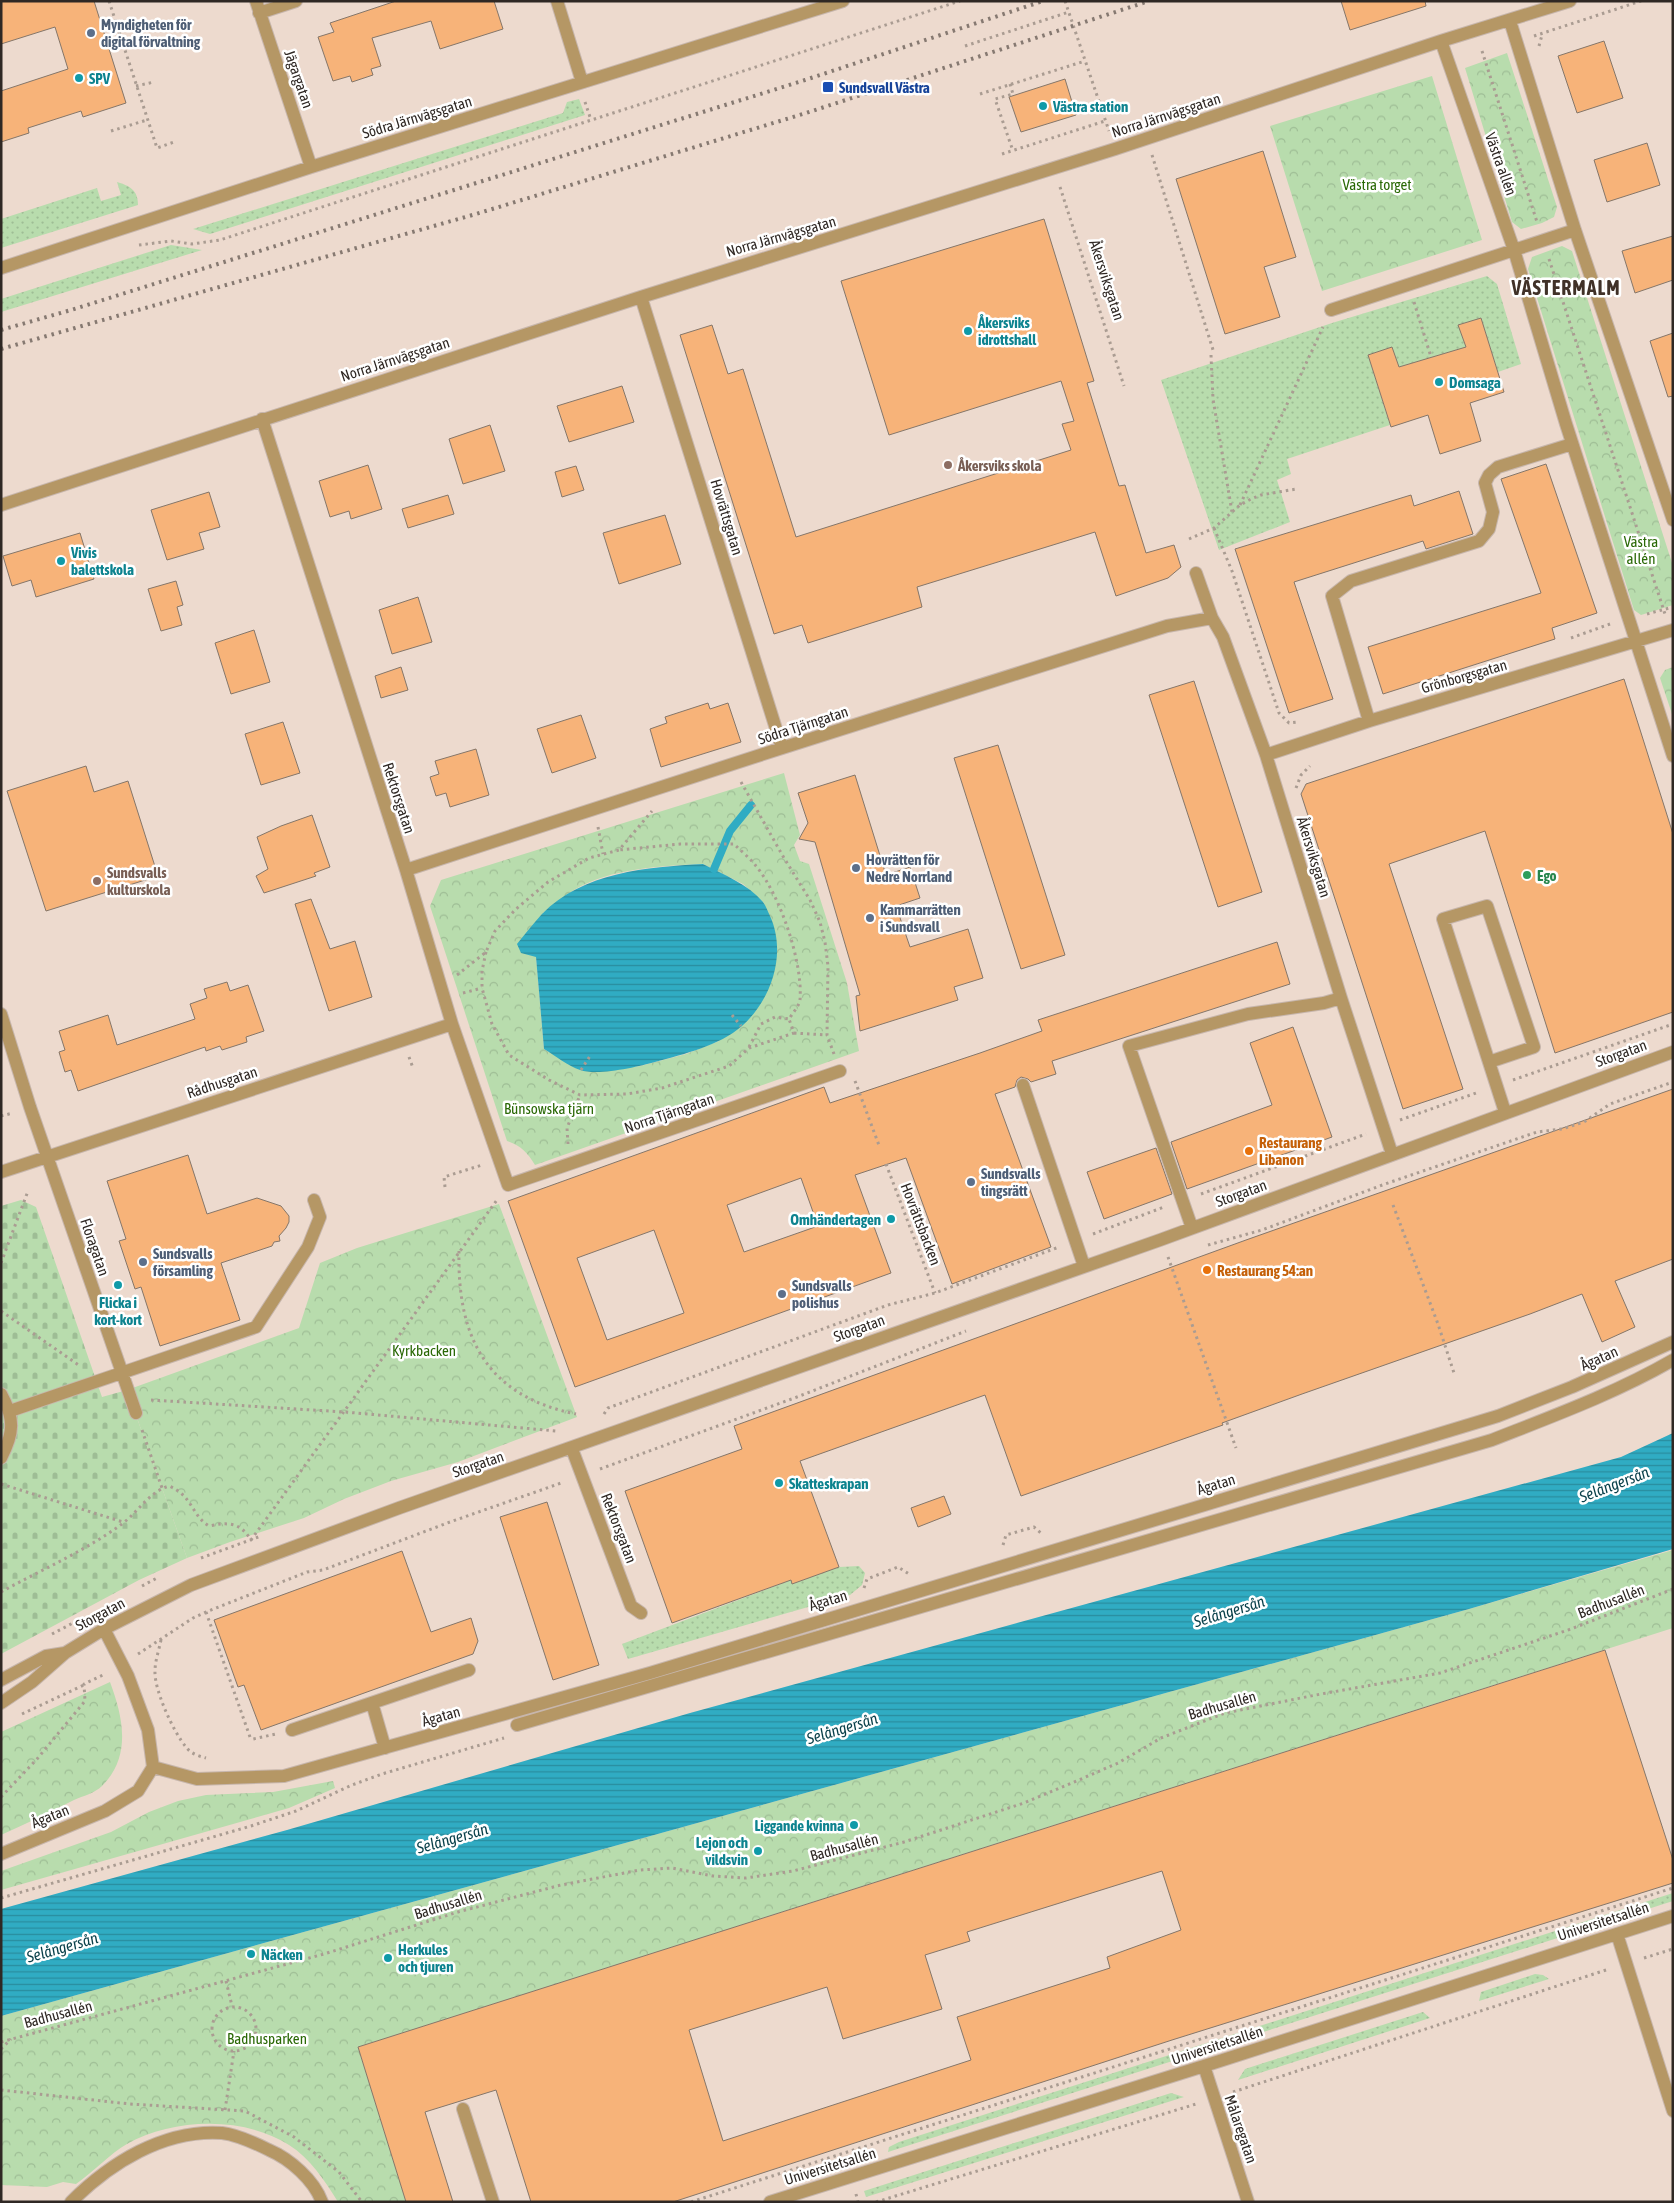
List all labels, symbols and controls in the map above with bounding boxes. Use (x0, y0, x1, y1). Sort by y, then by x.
place label: Myndigheten för digital förvaltning (101, 16, 201, 50)
marker: Myndigheten för digital förvaltning (85, 27, 97, 39)
street label: Jägargatan (281, 48, 317, 110)
place label: SPV (89, 70, 111, 87)
marker: SPV (73, 72, 85, 84)
place label: Sundsvall Västra (839, 79, 930, 96)
marker: Sundsvall Västra (821, 80, 835, 94)
street label: Norra Järnvägsgatan (1109, 89, 1223, 141)
street label: Södra Järnvägsgatan (360, 92, 474, 142)
place label: Västra station (1052, 98, 1128, 115)
marker: Västra station (1037, 100, 1049, 112)
street label: Västra allén (1482, 130, 1520, 198)
park label: Västra torget (1342, 176, 1412, 193)
street label: Norra Järnvägsgatan (724, 212, 838, 260)
street label: Åkersviksgatan (1086, 238, 1128, 322)
district label: VÄSTERMALM (1510, 276, 1621, 299)
place label: Åkersviks idrottshall (977, 314, 1037, 348)
marker: Åkersviks idrottshall (962, 325, 974, 337)
street label: Norra Järnvägsgatan (338, 333, 452, 385)
place label: Domsaga (1449, 374, 1501, 391)
marker: Domsaga (1433, 376, 1445, 388)
place label: Åkersviks skola (957, 457, 1041, 474)
marker: Åkersviks skola (942, 459, 954, 471)
street label: Hovrättsgatan (707, 477, 747, 557)
park label: Västra allén (1624, 533, 1658, 567)
place label: Vivis balettskola (70, 544, 134, 578)
marker: Vivis balettskola (55, 555, 67, 567)
street label: Grönborgsgatan (1419, 656, 1509, 696)
street label: Södra Tjärngatan (756, 702, 850, 748)
street label: Rektorsgatan (380, 760, 418, 836)
street label: Åkersviksgatan (1294, 815, 1334, 899)
place label: Hovrätten för Nedre Norrland (866, 851, 952, 885)
marker: Hovrätten för Nedre Norrland (850, 862, 862, 874)
place label: Sundsvalls kulturskola (107, 864, 170, 898)
place label: Ego (1537, 867, 1557, 884)
marker: Ego (1521, 869, 1533, 881)
marker: Sundsvalls kulturskola (91, 875, 103, 887)
place label: Kammarrätten i Sundsvall (880, 901, 961, 935)
marker: Kammarrätten i Sundsvall (864, 912, 876, 924)
street label: Storgatan (1593, 1036, 1649, 1070)
street label: Rådhusgatan (185, 1063, 259, 1101)
street label: Norra Tjärngatan (622, 1090, 716, 1136)
park label: Bünsowska tjärn (504, 1100, 594, 1117)
place label: Restaurang Libanon (1259, 1134, 1323, 1168)
marker: Restaurang Libanon (1243, 1145, 1255, 1157)
place label: Sundsvalls tingsrätt (980, 1165, 1041, 1199)
marker: Sundsvalls tingsrätt (965, 1176, 977, 1188)
street label: Storgatan (1213, 1176, 1269, 1210)
street label: Hovrättsbacken (898, 1180, 944, 1268)
place label: Omhändertagen (790, 1211, 881, 1228)
marker: Omhändertagen (885, 1213, 897, 1225)
street label: Floragatan (77, 1216, 113, 1278)
place label: Sundsvalls församling (152, 1245, 213, 1279)
marker: Sundsvalls församling (137, 1256, 149, 1268)
place label: Restaurang 54:an (1217, 1262, 1313, 1279)
marker: Restaurang 54:an (1201, 1264, 1213, 1276)
place label: Sundsvalls polishus (792, 1277, 852, 1311)
marker: Flicka i kort-kort (112, 1279, 124, 1291)
marker: Sundsvalls polishus (776, 1288, 788, 1300)
place label: Flicka i kort-kort (94, 1294, 143, 1328)
street label: Storgatan (831, 1311, 887, 1345)
park label: Kyrkbacken (392, 1342, 456, 1359)
street label: Ågatan (1578, 1342, 1620, 1374)
street label: Storgatan (450, 1447, 506, 1481)
water label: Selångersån (1576, 1462, 1652, 1507)
street label: Ågatan (1195, 1470, 1237, 1498)
place label: Skatteskrapan (789, 1475, 869, 1492)
marker: Skatteskrapan (773, 1477, 785, 1489)
street label: Rektorsgatan (598, 1491, 640, 1565)
street label: Badhusallén (1575, 1581, 1647, 1621)
street label: Ågatan (807, 1586, 849, 1614)
water label: Selångersån (1190, 1592, 1267, 1632)
street label: Storgatan (73, 1594, 127, 1634)
street label: Badhusallén (1186, 1687, 1258, 1723)
street label: Ågatan (420, 1702, 462, 1730)
water label: Selångersån (803, 1709, 880, 1749)
street label: Ågatan (29, 1801, 71, 1831)
place label: Liggande kvinna (754, 1817, 844, 1834)
water label: Selångersån (413, 1819, 490, 1858)
marker: Liggande kvinna (848, 1819, 860, 1831)
street label: Badhusallén (808, 1830, 880, 1864)
place label: Lejon och vildsvin (696, 1834, 748, 1868)
marker: Lejon och vildsvin (752, 1845, 764, 1857)
street label: Badhusallén (412, 1886, 484, 1922)
street label: Universitetsallén (1555, 1898, 1651, 1944)
water label: Selångersån (23, 1928, 100, 1967)
place label: Herkules och tjuren (398, 1941, 453, 1975)
place label: Näcken (261, 1946, 303, 1963)
marker: Näcken (245, 1948, 257, 1960)
marker: Herkules och tjuren (382, 1952, 394, 1964)
street label: Badhusallén (22, 1997, 94, 2031)
street label: Universitetsallén (1169, 2022, 1265, 2068)
park label: Badhusparken (227, 2030, 307, 2047)
street label: Målaregatan (1221, 2093, 1261, 2165)
street label: Universitetsallén (782, 2144, 878, 2188)

